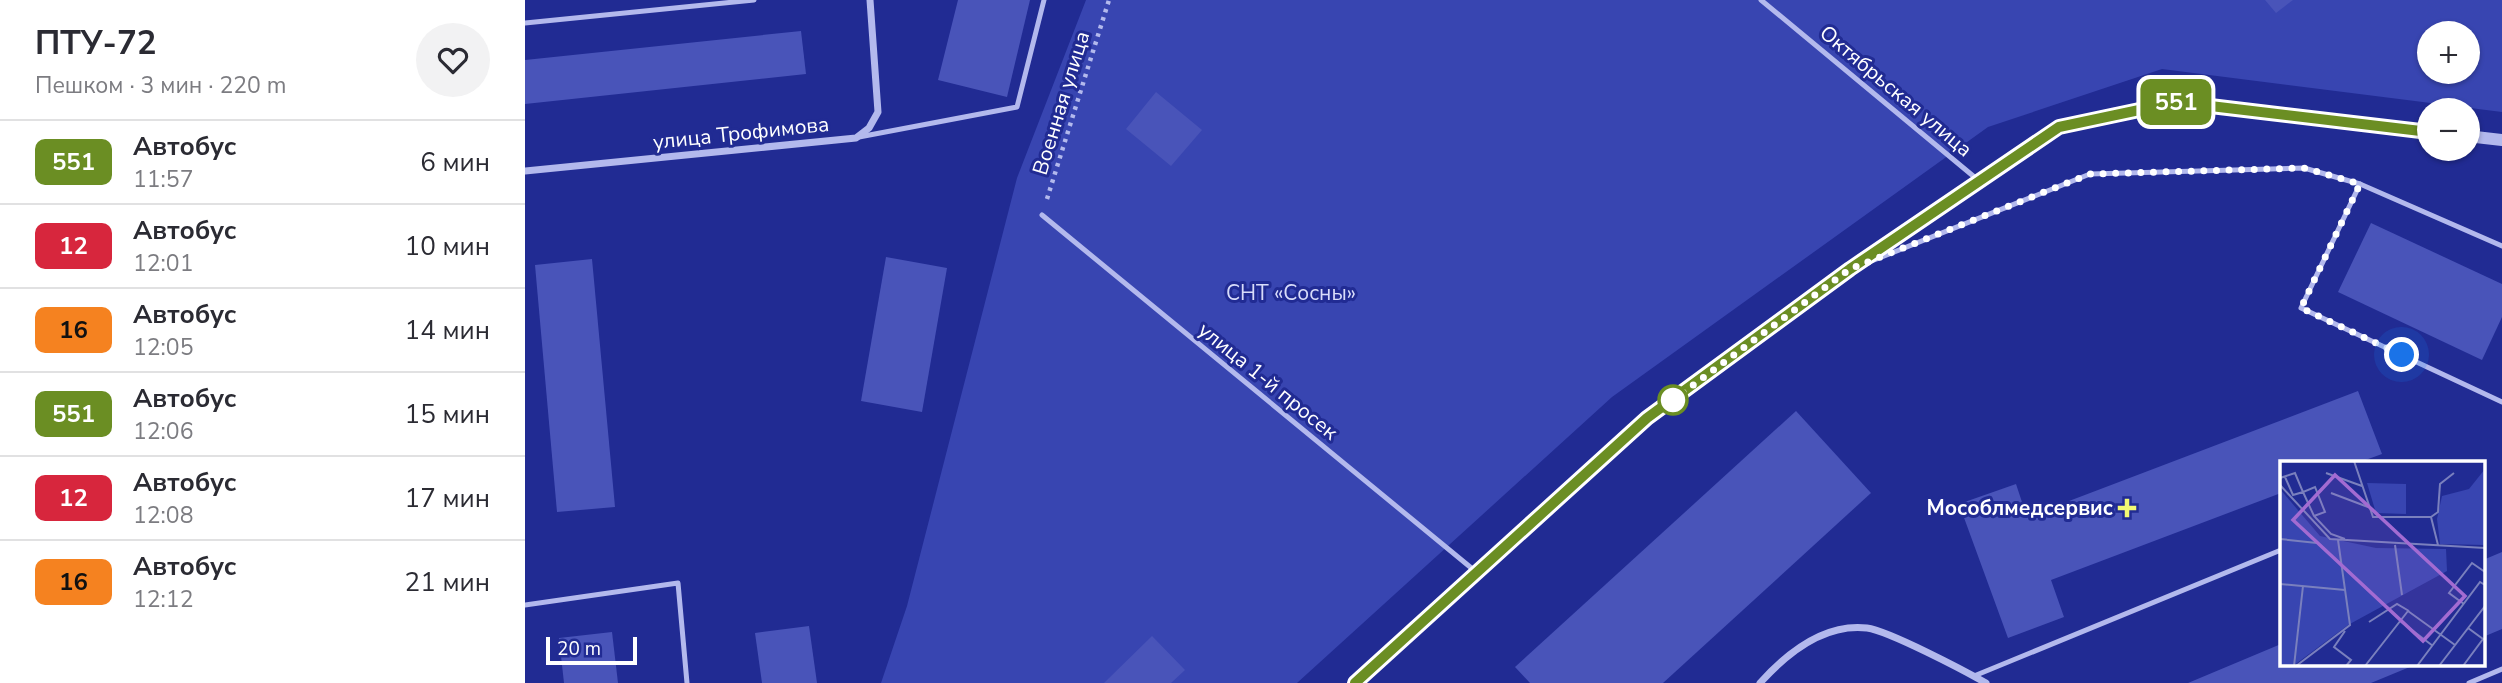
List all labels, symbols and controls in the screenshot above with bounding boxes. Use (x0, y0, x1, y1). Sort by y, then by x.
street label: Октябрьская улица (1814, 19, 1978, 163)
text: ПТУ-72 (35, 21, 157, 66)
map controls (2417, 21, 2480, 161)
button: + (2417, 21, 2480, 84)
button: heart (416, 23, 490, 97)
street label: Военная улица (1026, 28, 1096, 178)
text: Пешком · 3 мин · 220 m (35, 70, 286, 101)
line badge: 551 (2136, 79, 2216, 125)
text: 551 (2154, 86, 2198, 118)
button: − (2417, 98, 2480, 161)
street label: улица Трофимова (652, 110, 830, 156)
text: Автобус (133, 129, 236, 164)
text: 6 мин (420, 145, 490, 180)
text: 551 (52, 146, 95, 178)
text: 11:57 (133, 164, 193, 195)
text: Автобус (133, 213, 236, 248)
text: 10 мин (405, 229, 490, 264)
text: 12 (59, 230, 88, 262)
text: 12:01 (133, 248, 193, 279)
park label: СНТ «Сосны» (1226, 279, 1356, 307)
text: Автобус (133, 297, 236, 332)
text: 14 мин (405, 313, 490, 348)
text: 16 (59, 314, 88, 346)
street label: улица 1-й просек (1192, 316, 1344, 447)
text: 12:05 (133, 332, 193, 363)
your location (2384, 337, 2419, 372)
text: Автобус (133, 381, 236, 416)
unlabelled marker (1658, 385, 1688, 415)
text: 15 мин (405, 397, 490, 432)
text: 551 (52, 398, 95, 430)
text: 12:06 (133, 416, 193, 447)
inset map (2280, 461, 2485, 666)
text: Автобус (133, 465, 236, 500)
text: 17 мин (405, 481, 490, 516)
text: 12 (59, 482, 88, 514)
place label: Мособлмедсервис (1926, 494, 2113, 522)
text: 12:08 (133, 500, 193, 531)
marker: Мособлмедсервис (2119, 500, 2135, 516)
text: Автобус (133, 549, 236, 584)
text: 21 мин (405, 565, 490, 600)
text: 16 (59, 566, 88, 598)
text: 12:12 (133, 584, 193, 615)
scale bar (546, 634, 637, 666)
text: 20 m (557, 636, 601, 662)

